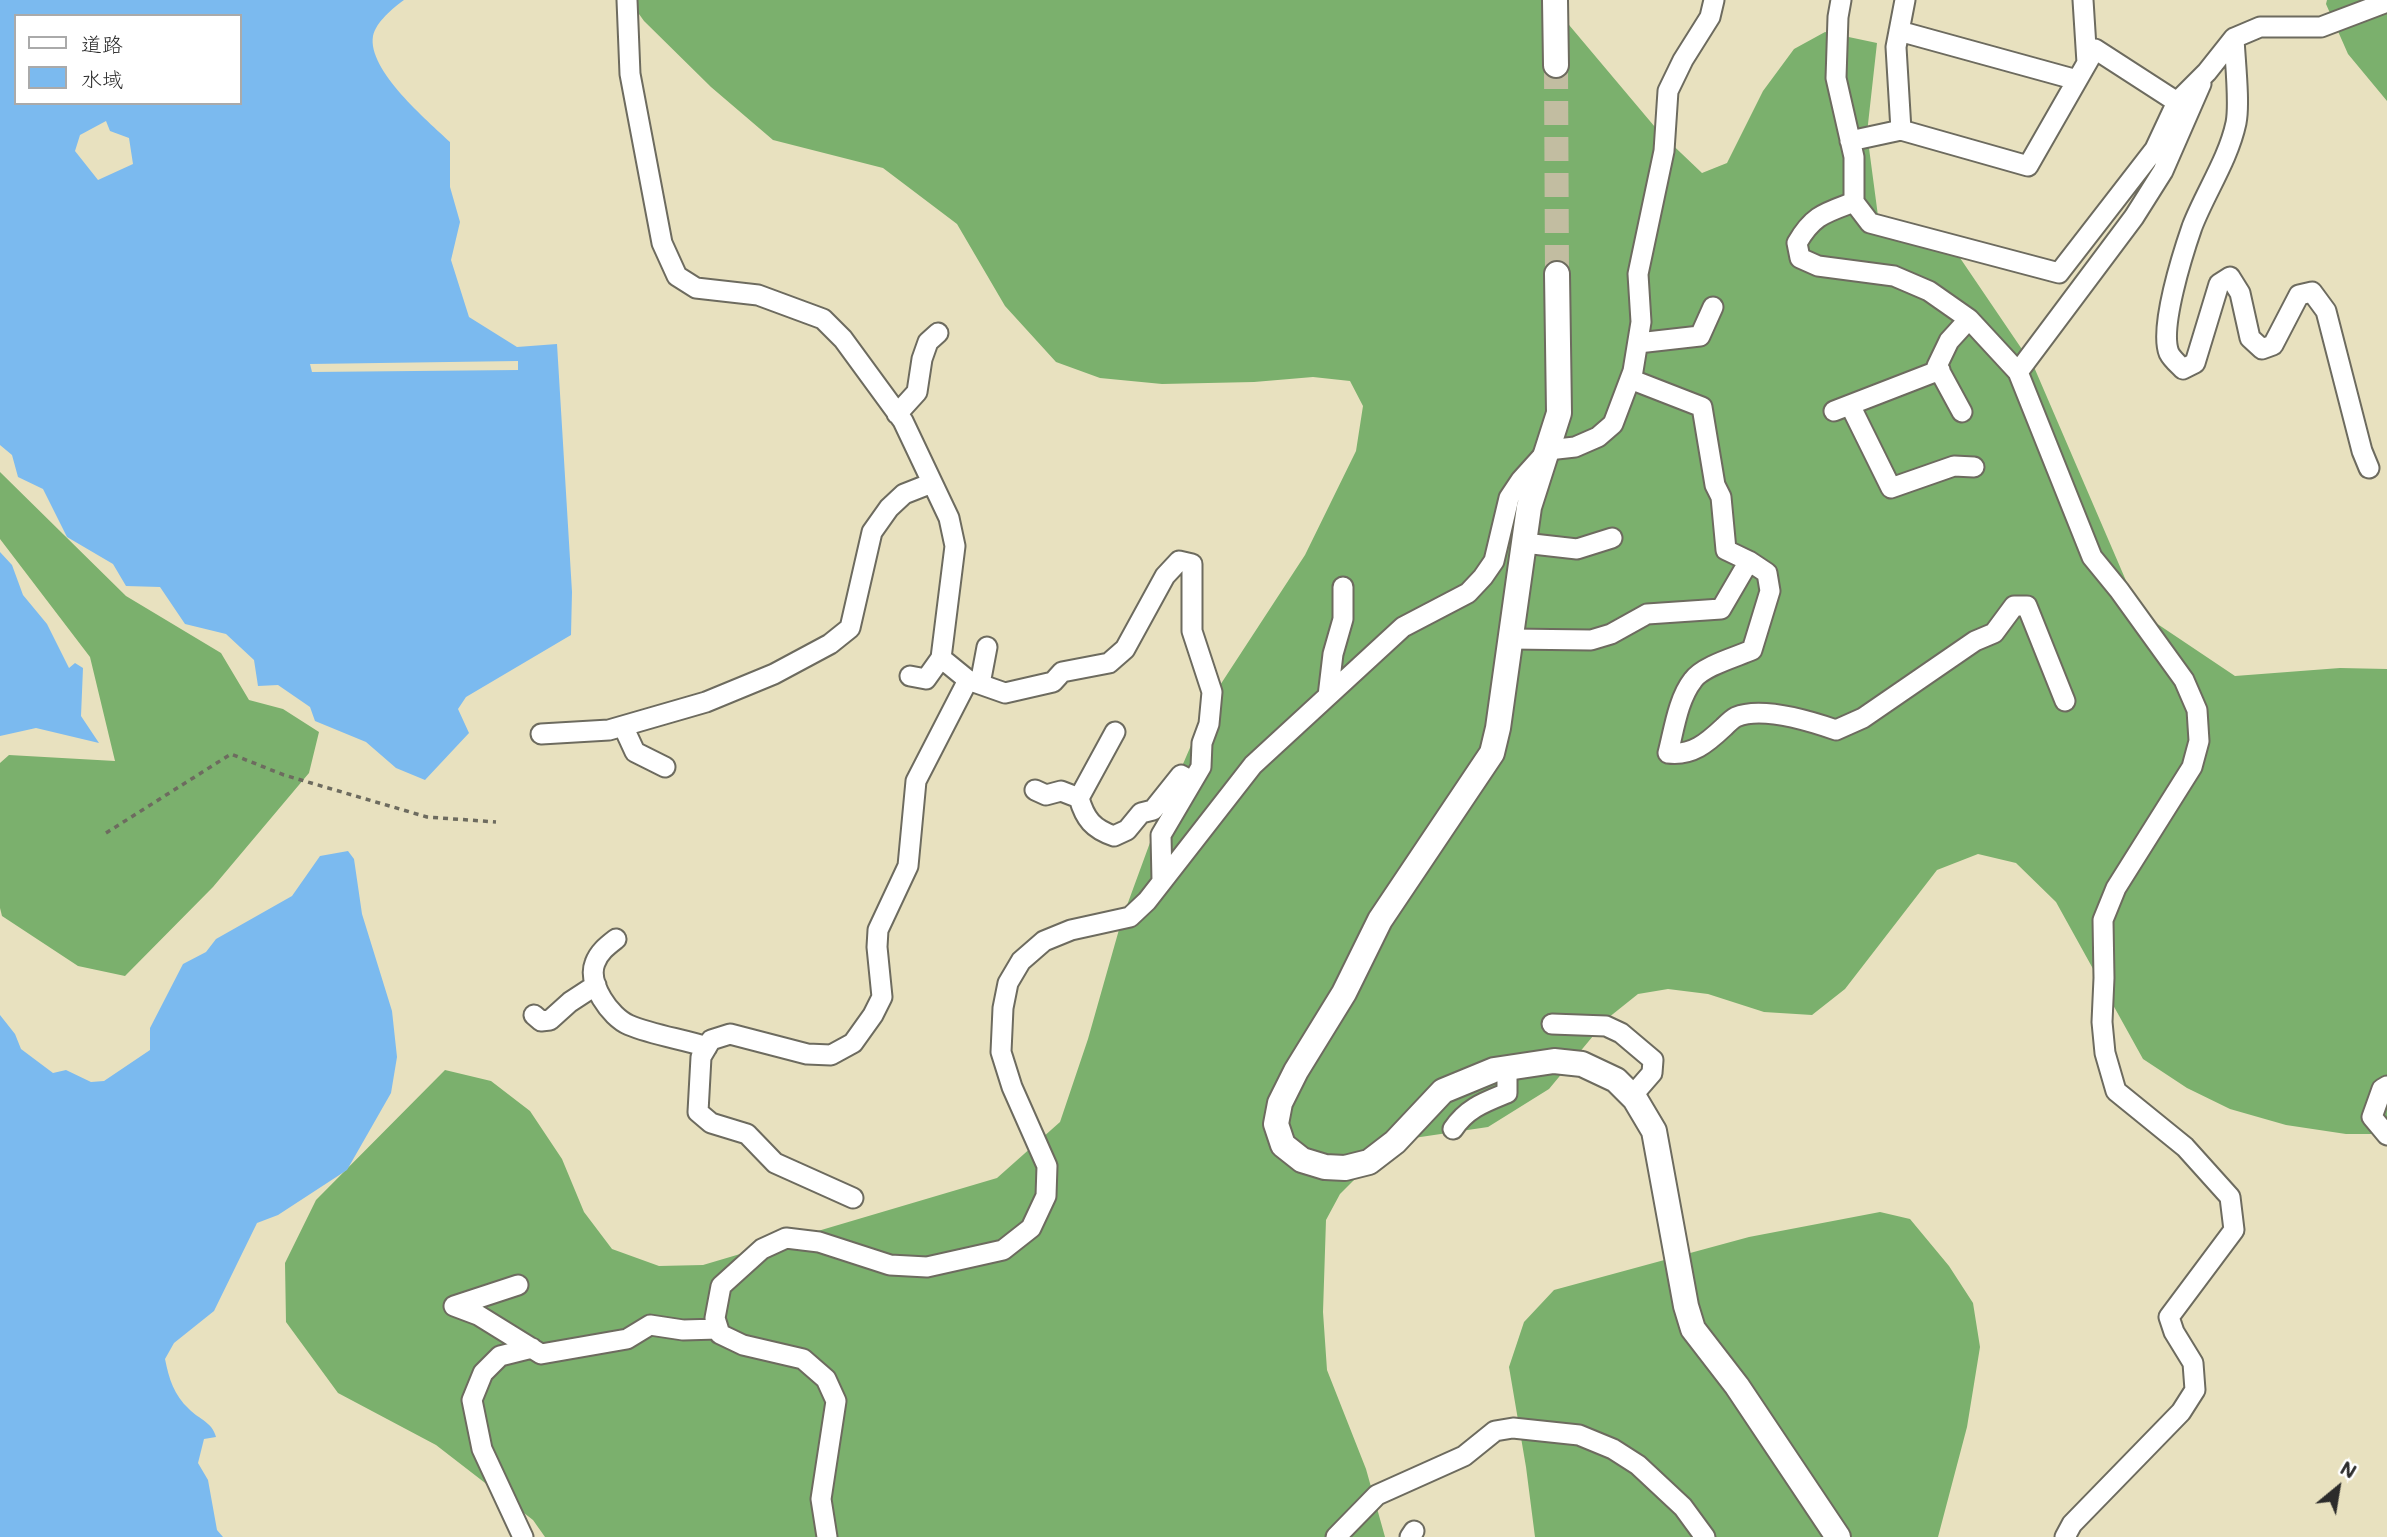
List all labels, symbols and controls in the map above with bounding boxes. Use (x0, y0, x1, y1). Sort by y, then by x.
legend (14, 14, 242, 105)
text: 道路 (81, 30, 123, 57)
text: 水域 (81, 65, 123, 92)
north arrow (2303, 1453, 2373, 1523)
text: N (2336, 1455, 2361, 1484)

